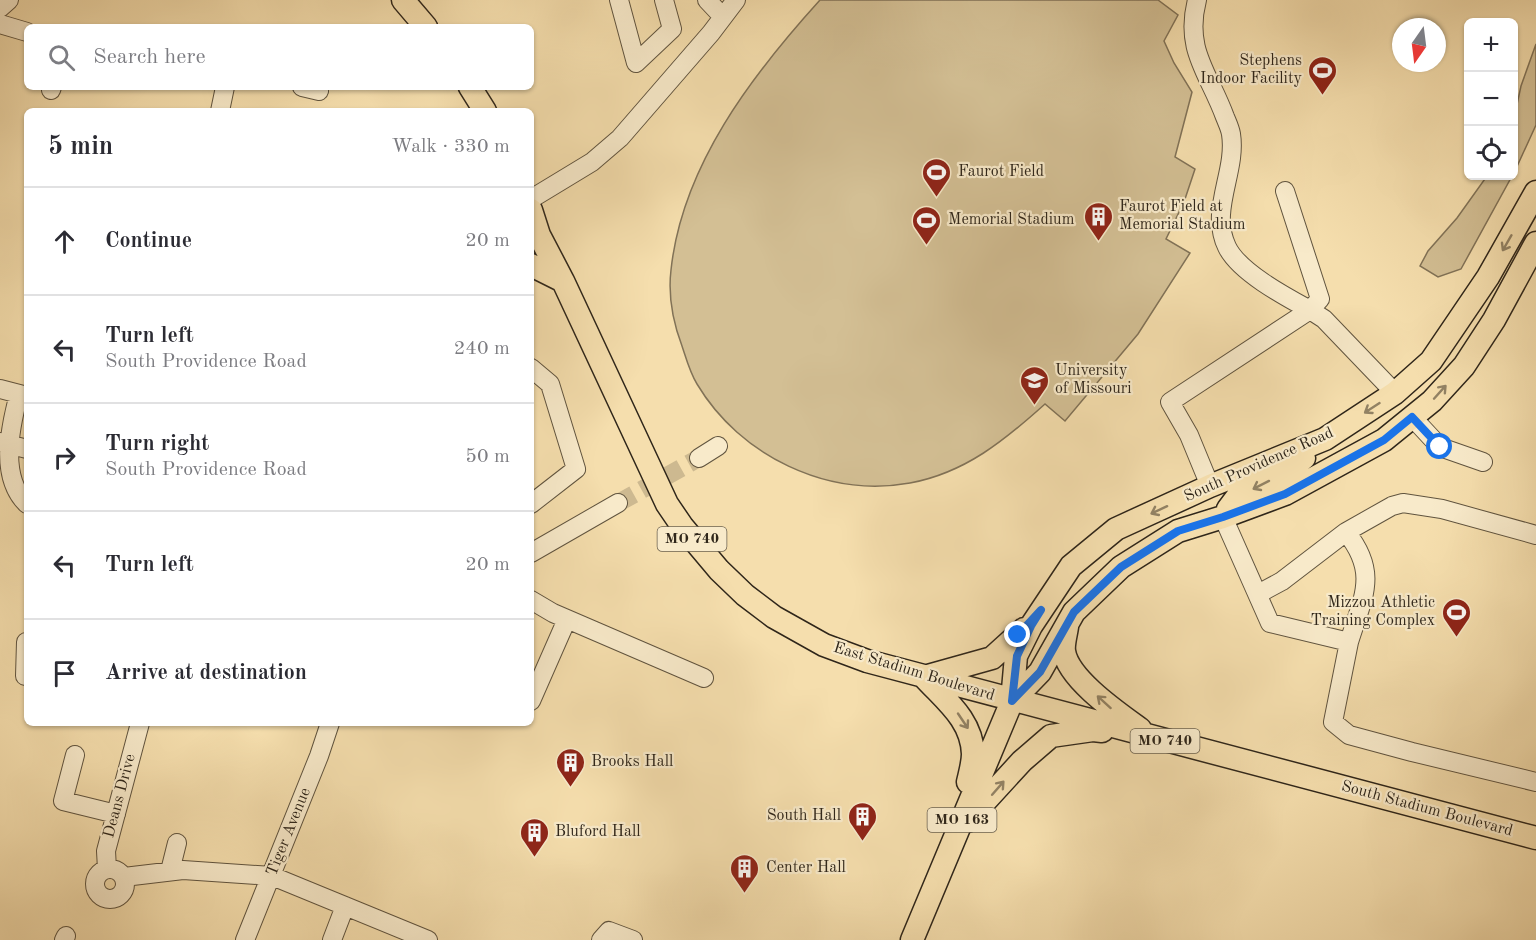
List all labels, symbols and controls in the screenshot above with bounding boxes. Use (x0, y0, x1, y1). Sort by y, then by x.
north arrow (1392, 18, 1446, 72)
map controls (1464, 18, 1518, 180)
button: + (1464, 18, 1518, 72)
search box (24, 24, 534, 90)
icon: search (45, 41, 78, 74)
text: Search here (93, 46, 206, 68)
place label: Stephens Indoor Facility (1200, 53, 1303, 87)
sports icon: Stephens Indoor Facility (1307, 54, 1339, 96)
button: − (1464, 72, 1518, 126)
button: locate (1464, 126, 1518, 180)
text: 5 min (48, 134, 113, 160)
text: Walk · 330 m (391, 137, 510, 157)
sports icon: Faurot Field (921, 156, 953, 198)
place label: Faurot Field (958, 164, 1044, 180)
place label: Faurot Field at Memorial Stadium (1119, 199, 1246, 233)
building icon: Faurot Field at Memorial Stadium (1082, 200, 1114, 242)
sports icon: Memorial Stadium (911, 204, 943, 246)
place label: Memorial Stadium (948, 212, 1075, 228)
icon: ahead (48, 225, 81, 258)
text: Continue (105, 230, 192, 252)
text: 20 m (465, 231, 510, 251)
one-way arrow (1501, 234, 1513, 251)
text: Turn left (105, 325, 194, 347)
icon: left (48, 333, 81, 366)
text: 240 m (454, 339, 510, 359)
text: South Providence Road (105, 352, 307, 372)
place label: University of Missouri (1055, 363, 1132, 397)
school or university icon: University of Missouri (1018, 364, 1050, 406)
one-way arrow (1433, 385, 1447, 400)
one-way arrow (1364, 403, 1381, 415)
street label: South Providence Road (1182, 425, 1336, 505)
text: Turn right (105, 433, 209, 455)
route start (1426, 433, 1452, 459)
icon: right (48, 441, 81, 474)
text: 50 m (465, 447, 510, 467)
text: South Providence Road (105, 460, 307, 480)
one-way arrow (1253, 479, 1270, 491)
one-way arrow (1150, 504, 1168, 516)
road number: MO 740 (658, 527, 726, 551)
icon: left (48, 549, 81, 582)
text: Turn left (105, 554, 194, 576)
text: 20 m (465, 555, 510, 575)
place label: Mizzou Athletic Training Complex (1310, 595, 1435, 629)
sports icon: Mizzou Athletic Training Complex (1440, 596, 1472, 638)
route end (1004, 621, 1030, 647)
street label: East Stadium Boulevard (831, 640, 997, 704)
icon: arrive (48, 657, 81, 690)
text: Arrive at destination (105, 662, 307, 684)
one-way arrow (1097, 695, 1112, 709)
one-way arrow (956, 712, 969, 729)
road number: MO 740 (1130, 729, 1200, 753)
building icon: Brooks Hall (554, 746, 586, 788)
street label: Deans Drive (101, 752, 139, 840)
place label: Brooks Hall (591, 754, 673, 770)
street label: South Stadium Boulevard (1339, 778, 1515, 840)
one-way arrow (991, 781, 1005, 796)
street label: Tiger Avenue (264, 786, 314, 878)
building icon: South Hall (846, 800, 878, 842)
place label: South Hall (767, 808, 841, 824)
road number: MO 163 (928, 808, 996, 832)
building icon: Bluford Hall (518, 816, 550, 858)
place label: Bluford Hall (555, 824, 641, 840)
building icon: Center Hall (729, 852, 761, 894)
place label: Center Hall (766, 860, 846, 876)

